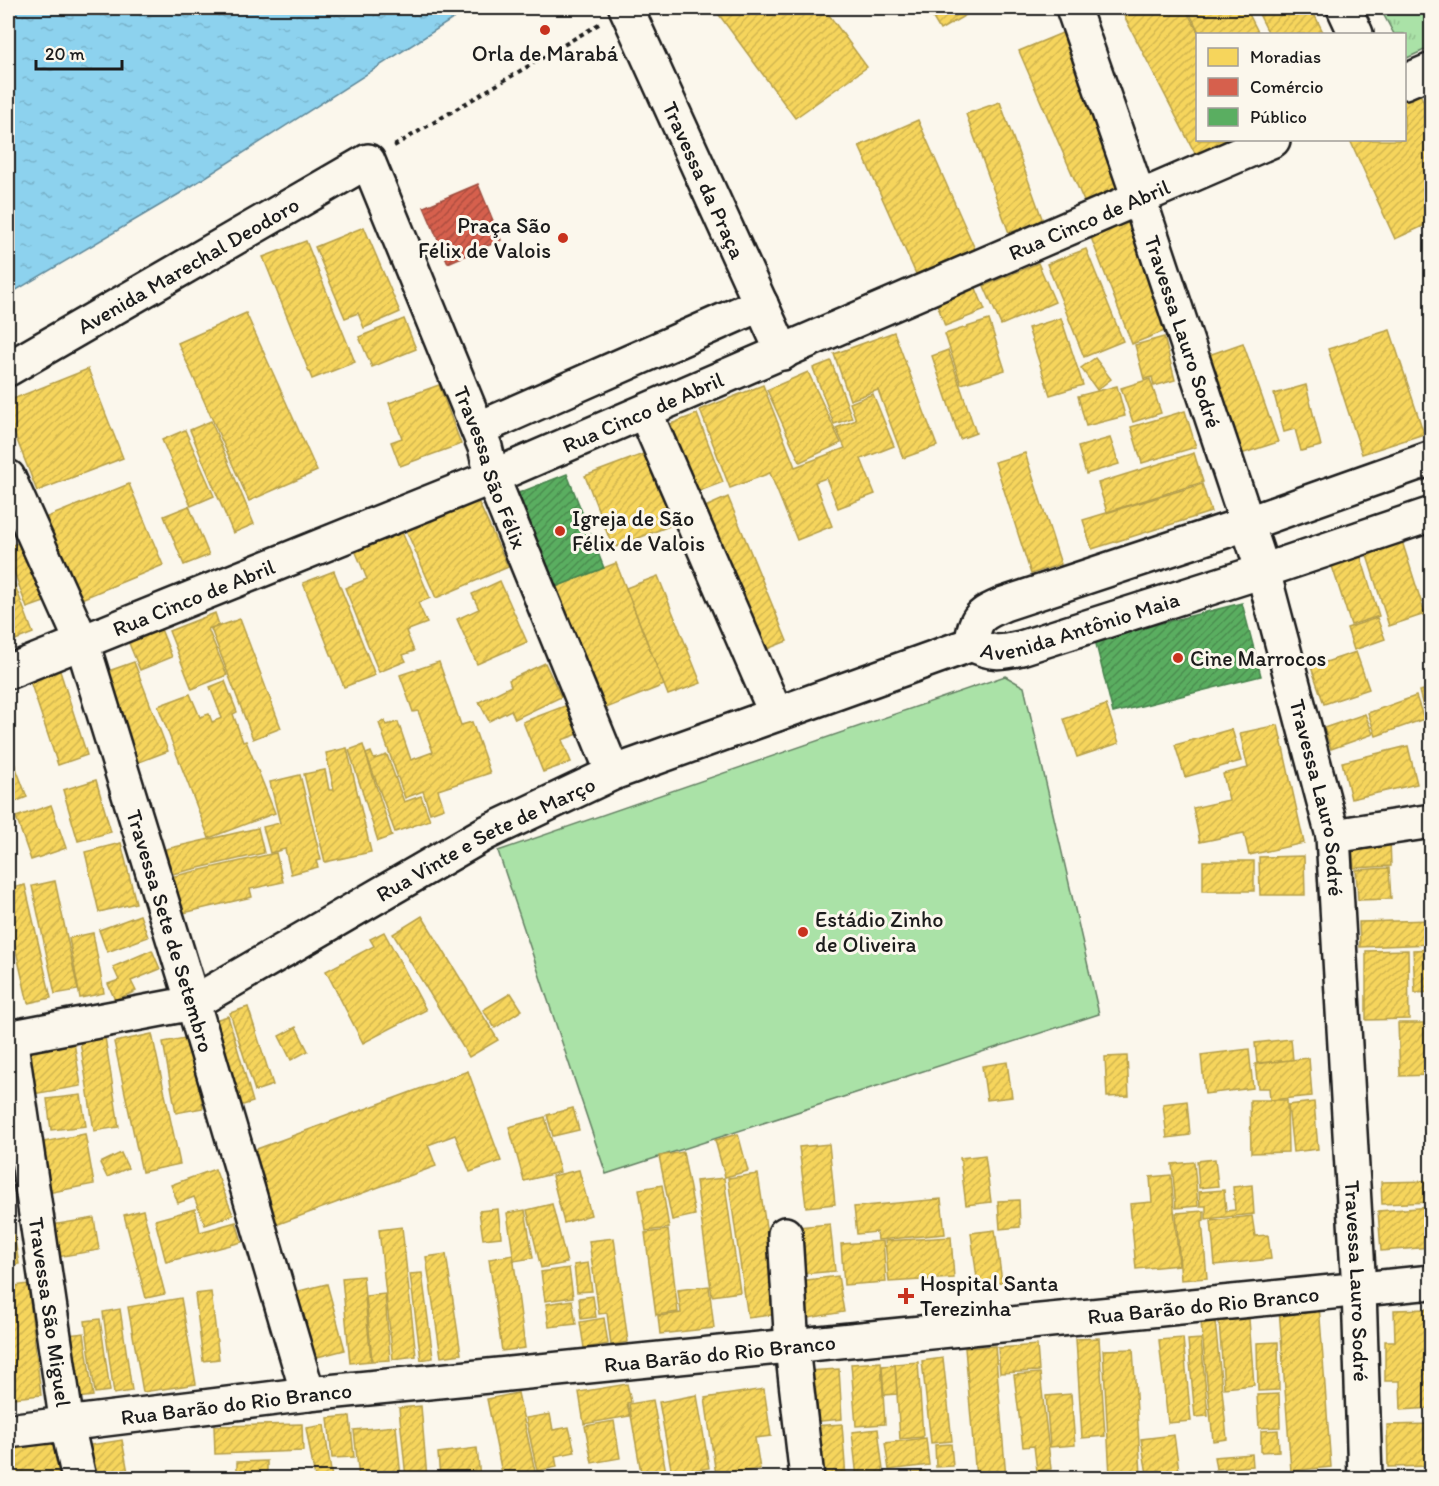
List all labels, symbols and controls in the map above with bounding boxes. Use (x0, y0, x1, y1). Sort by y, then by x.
marker: Orla de Marabá (538, 23, 552, 37)
scale bar (36, 33, 122, 71)
legend (1196, 33, 1406, 141)
place label: Orla de Marabá (472, 40, 619, 67)
text: 20 m (45, 43, 85, 65)
text: Moradias (1250, 46, 1321, 68)
text: Comércio (1250, 76, 1324, 98)
street label: Travessa da Praça (657, 97, 752, 263)
text: Público (1250, 106, 1307, 128)
street label: Rua Cinco de Abril (1004, 173, 1174, 266)
street label: Avenida Marechal Deodoro (72, 190, 304, 340)
place label: Praça São Félix de Valois (418, 212, 551, 264)
marker: Praça São Félix de Valois (556, 231, 570, 245)
street label: Travessa Lauro Sodré (1139, 232, 1228, 432)
street label: Rua Cinco de Abril (558, 365, 727, 459)
street label: Travessa São Félix (448, 382, 533, 553)
place label: Igreja de São Félix de Valois (572, 505, 705, 557)
marker: Igreja de São Félix de Valois (553, 524, 567, 538)
street label: Rua Cinco de Abril (108, 552, 279, 642)
street label: Avenida Antônio Maia (978, 585, 1183, 665)
place label: Cine Marrocos (1190, 645, 1326, 672)
marker: Cine Marrocos (1171, 651, 1185, 665)
street label: Travessa Lauro Sodré (1284, 696, 1350, 897)
street label: Rua Vinte e Sete de Março (371, 770, 599, 907)
street label: Travessa Sete de Setembro (121, 806, 220, 1055)
place label: Estádio Zinho de Oliveira (815, 906, 943, 958)
marker: Estádio Zinho de Oliveira (796, 925, 810, 939)
street label: Travessa Lauro Sodré (1339, 1180, 1375, 1382)
street label: Travessa São Miguel (23, 1215, 78, 1409)
place label: Hospital Santa Terezinha (920, 1270, 1058, 1322)
street label: Rua Barão do Rio Branco (1086, 1280, 1320, 1330)
marker: Hospital Santa Terezinha (897, 1287, 915, 1305)
street label: Rua Barão do Rio Branco (603, 1328, 837, 1378)
street label: Rua Barão do Rio Branco (119, 1376, 353, 1430)

